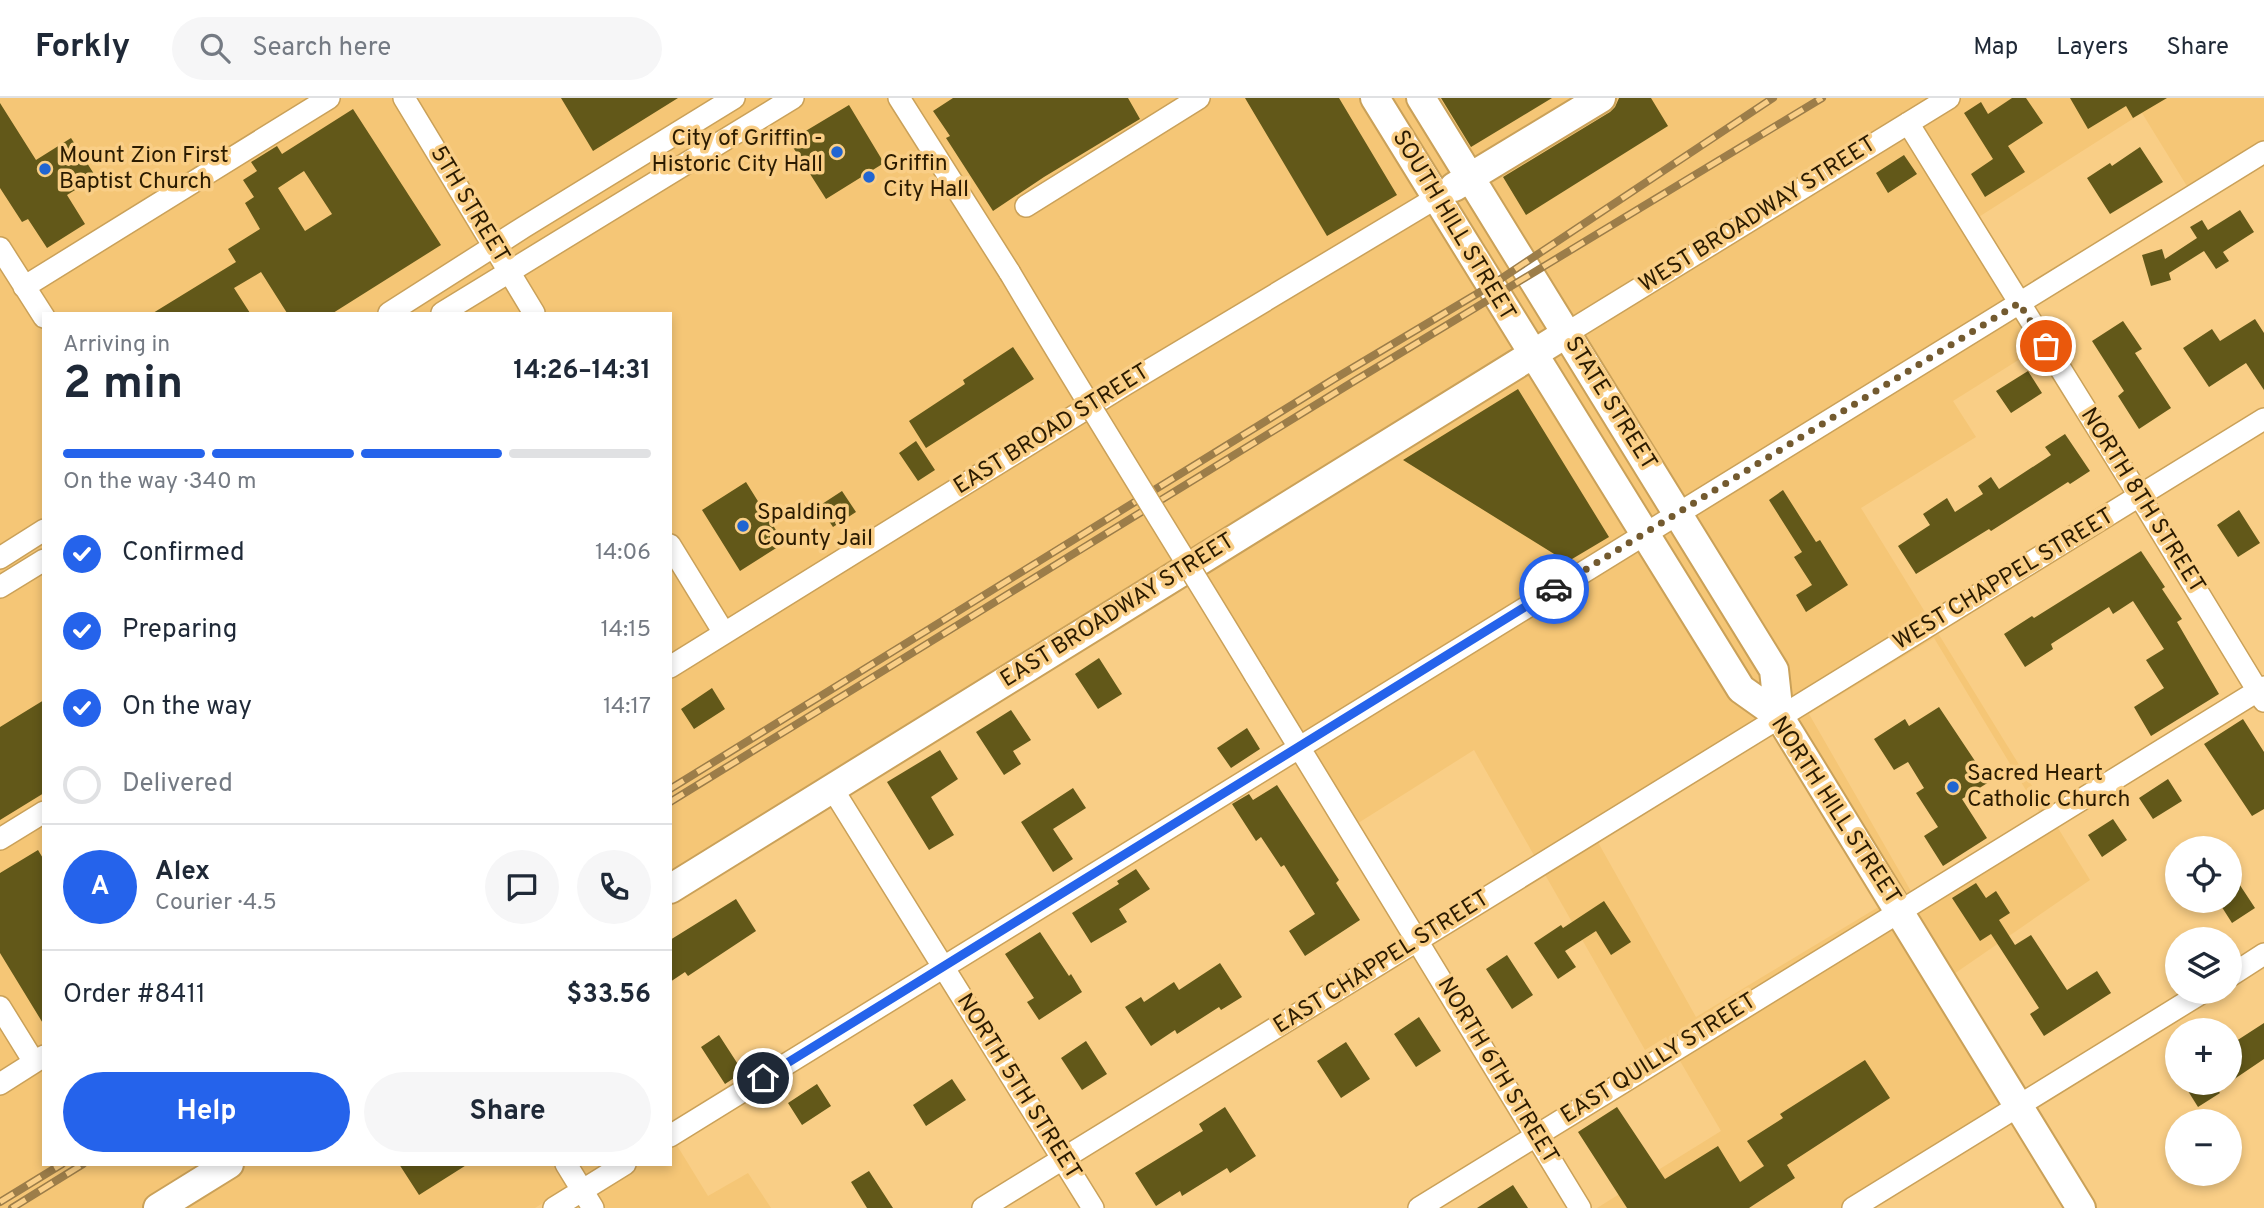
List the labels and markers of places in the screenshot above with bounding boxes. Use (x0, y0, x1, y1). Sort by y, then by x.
place label: City of Griffin - Historic City Hall (652, 125, 823, 180)
place label: Mount Zion First Baptist Church (59, 142, 229, 197)
marker: City of Griffin - Historic City Hall (829, 144, 845, 160)
place label: Griffin City Hall (883, 150, 969, 205)
marker: Mount Zion First Baptist Church (37, 161, 53, 177)
marker: Griffin City Hall (861, 169, 877, 185)
pin (2016, 316, 2076, 376)
place label: Spalding County Jail (757, 499, 873, 554)
marker: Spalding County Jail (735, 518, 751, 534)
place label: Sacred Heart Catholic Church (1967, 760, 2131, 815)
marker: Sacred Heart Catholic Church (1945, 779, 1961, 795)
pin (733, 1048, 793, 1108)

